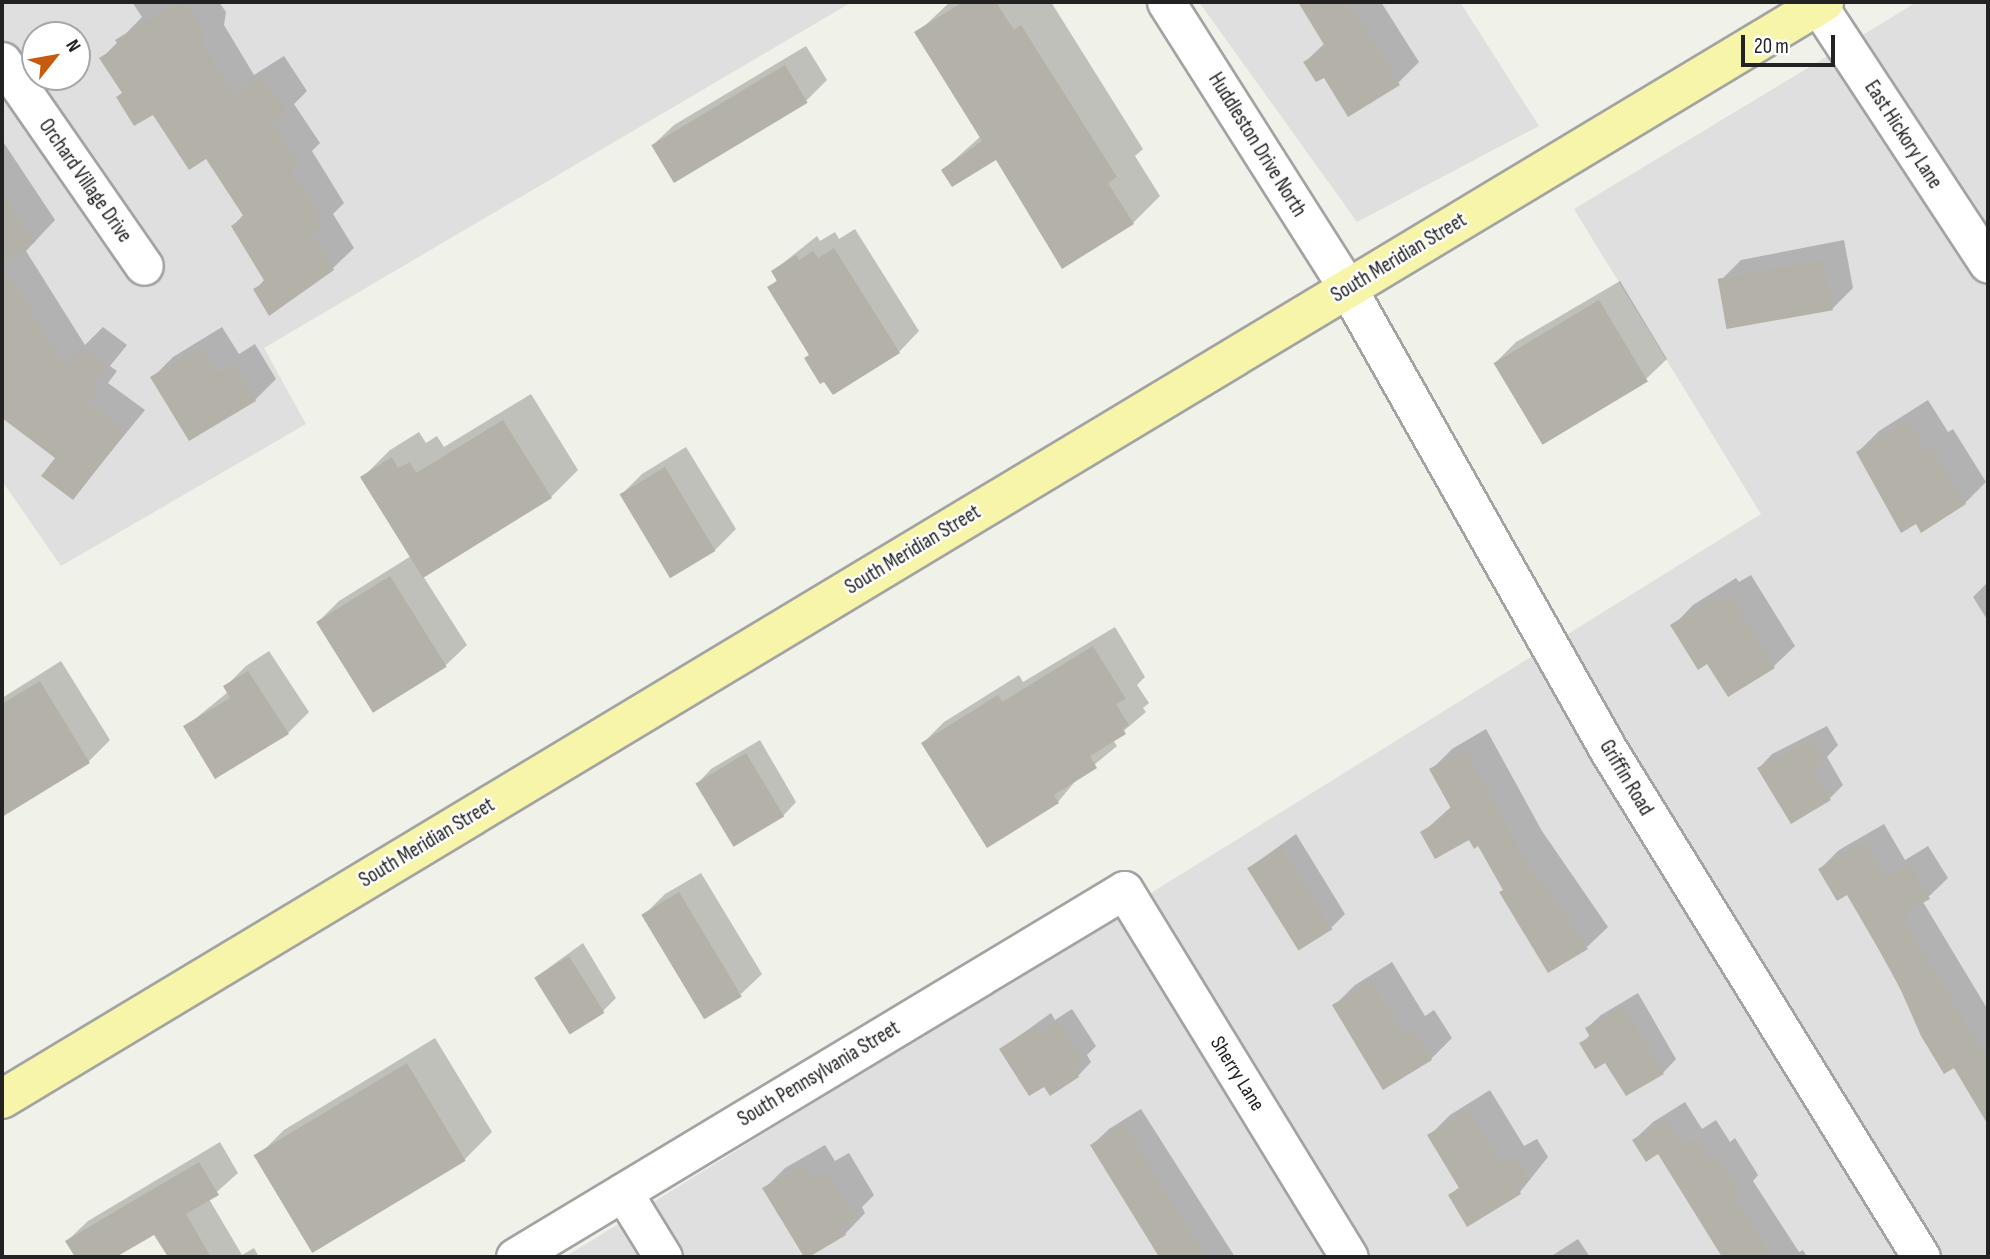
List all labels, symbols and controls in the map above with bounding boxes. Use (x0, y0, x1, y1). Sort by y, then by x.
north arrow (21, 21, 91, 91)
scale bar (1745, 21, 1840, 65)
text: 20 m (1754, 34, 1789, 59)
text: N (60, 36, 85, 56)
street label: Huddleston Drive North (1203, 68, 1311, 222)
street label: East Hickory Lane (1859, 76, 1947, 194)
street label: Orchard Village Drive (33, 114, 137, 248)
street label: South Meridian Street (1327, 208, 1471, 308)
street label: South Meridian Street (841, 500, 985, 600)
street label: Griffin Road (1594, 736, 1658, 820)
street label: South Meridian Street (355, 793, 499, 893)
street label: South Pennsylvania Street (733, 1016, 905, 1132)
street label: Sherry Lane (1204, 1032, 1270, 1116)

